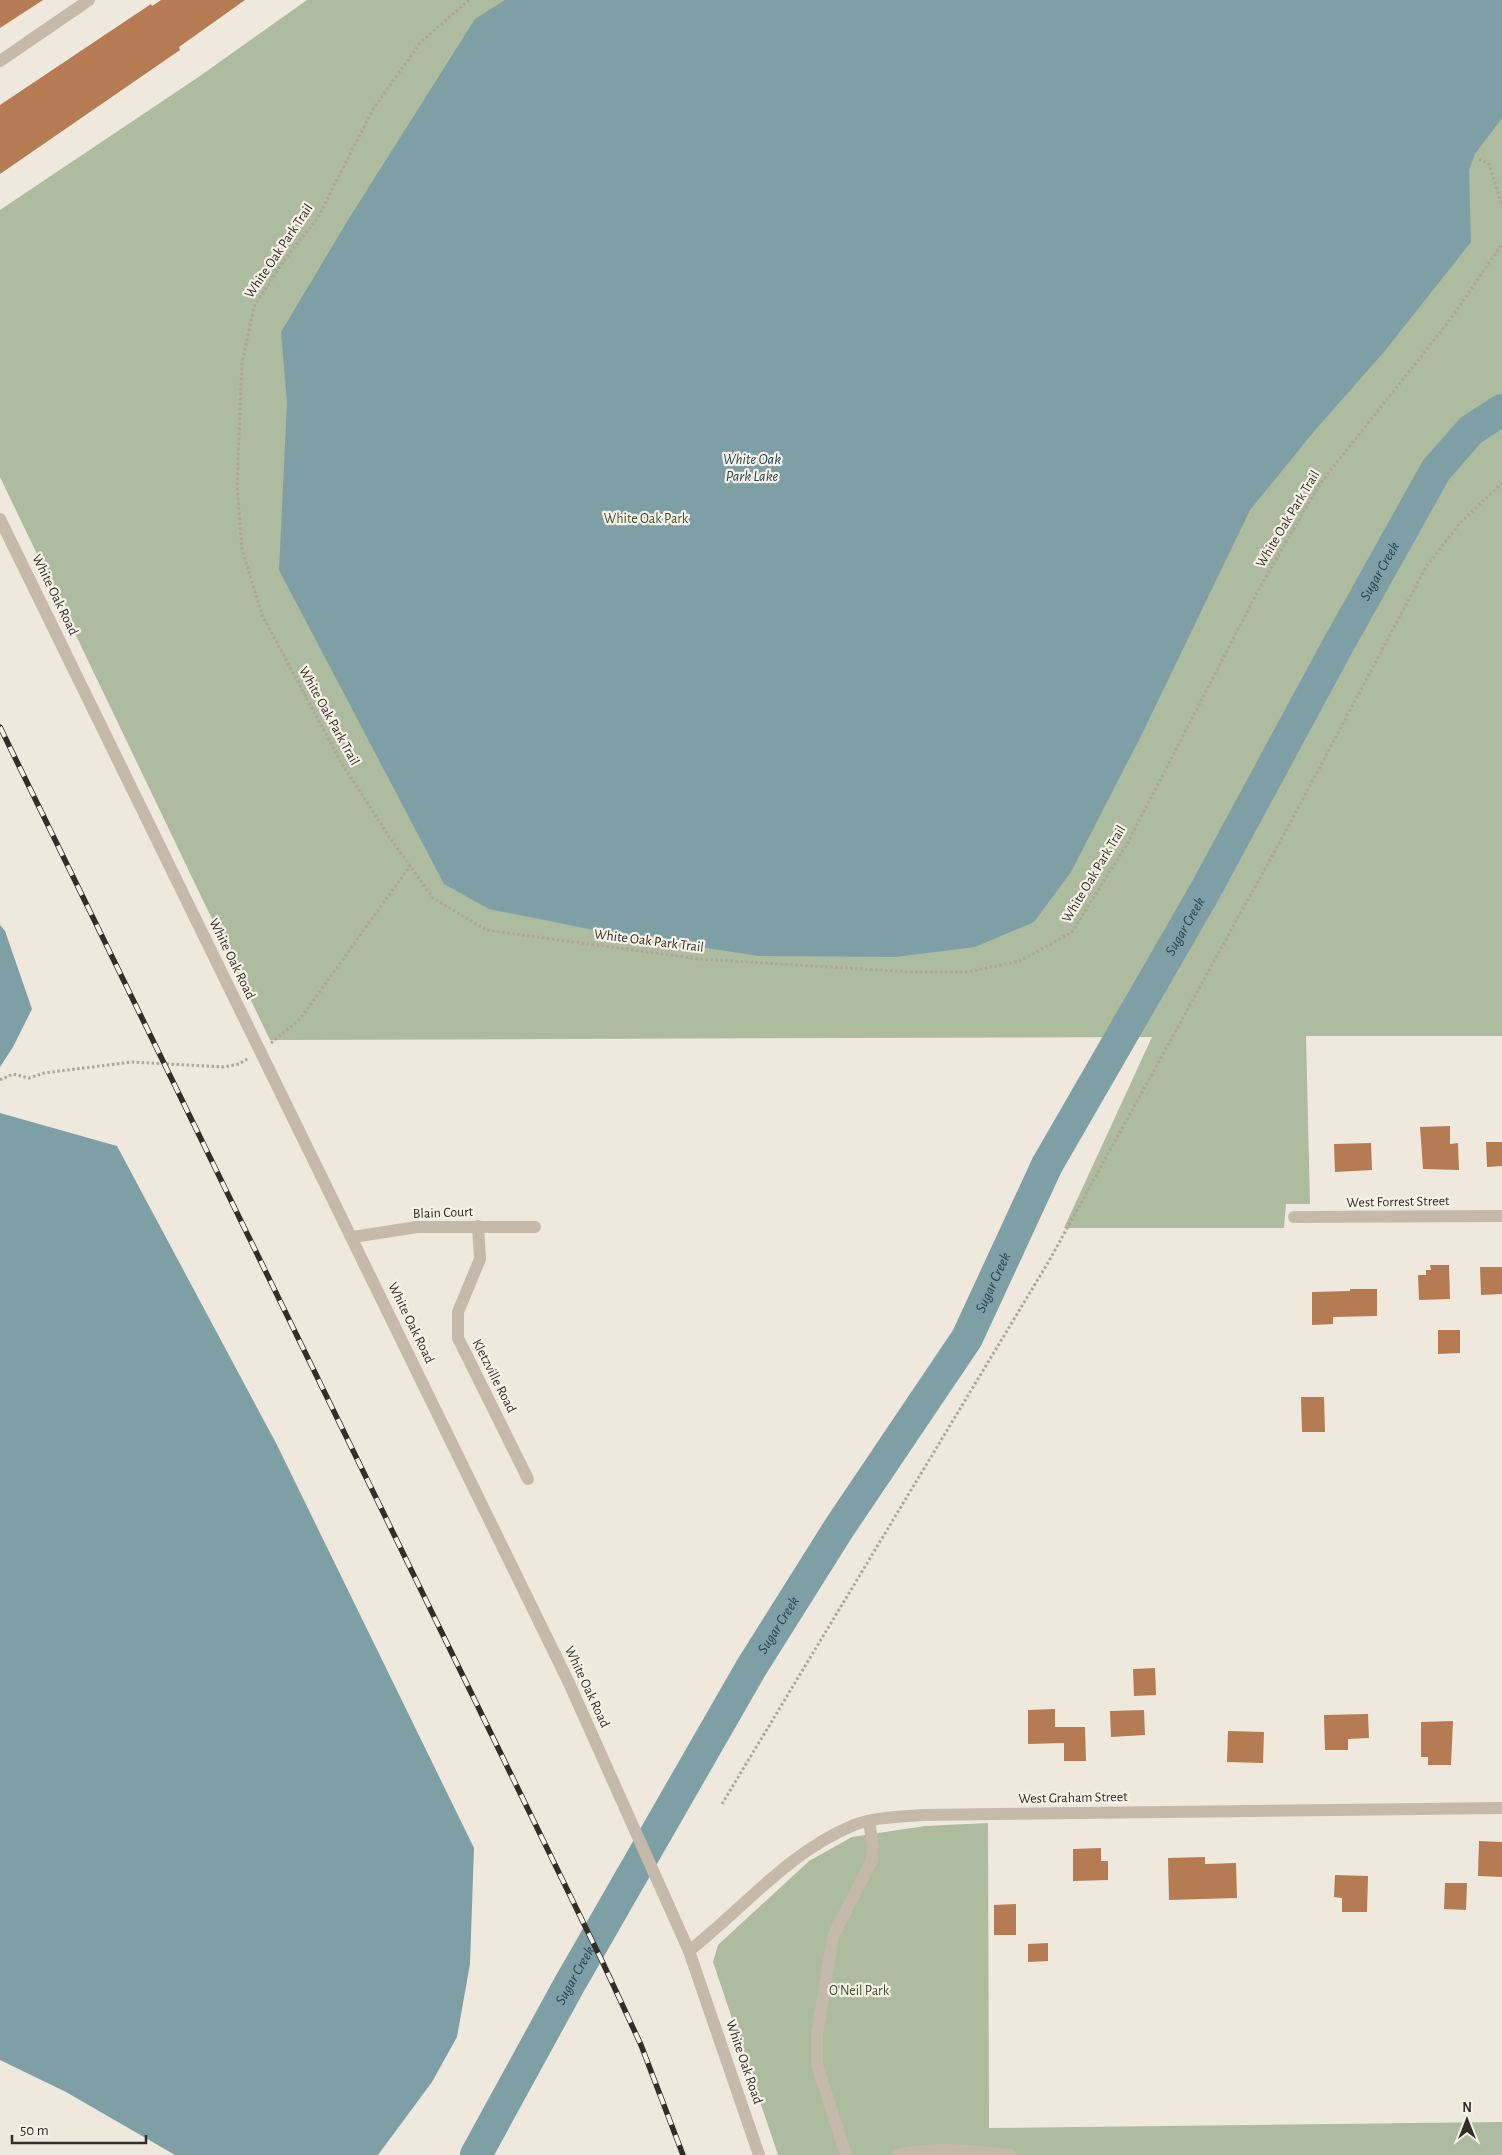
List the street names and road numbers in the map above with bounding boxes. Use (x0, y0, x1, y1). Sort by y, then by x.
street label: White Oak Park Trail (242, 201, 316, 301)
street label: White Oak Park Trail (1254, 468, 1322, 570)
street label: White Oak Road (29, 552, 81, 638)
street label: White Oak Park Trail (296, 664, 362, 768)
street label: White Oak Park Trail (1060, 823, 1128, 925)
street label: White Oak Road (206, 916, 258, 1002)
street label: White Oak Park Trail (593, 927, 705, 955)
street label: West Forrest Street (1346, 1194, 1450, 1210)
street label: Blain Court (413, 1205, 474, 1221)
street label: White Oak Road (385, 1280, 437, 1366)
street label: Kletzville Road (469, 1337, 519, 1415)
street label: White Oak Road (562, 1644, 612, 1730)
street label: West Graham Street (1018, 1790, 1128, 1806)
street label: White Oak Road (723, 2018, 765, 2106)

